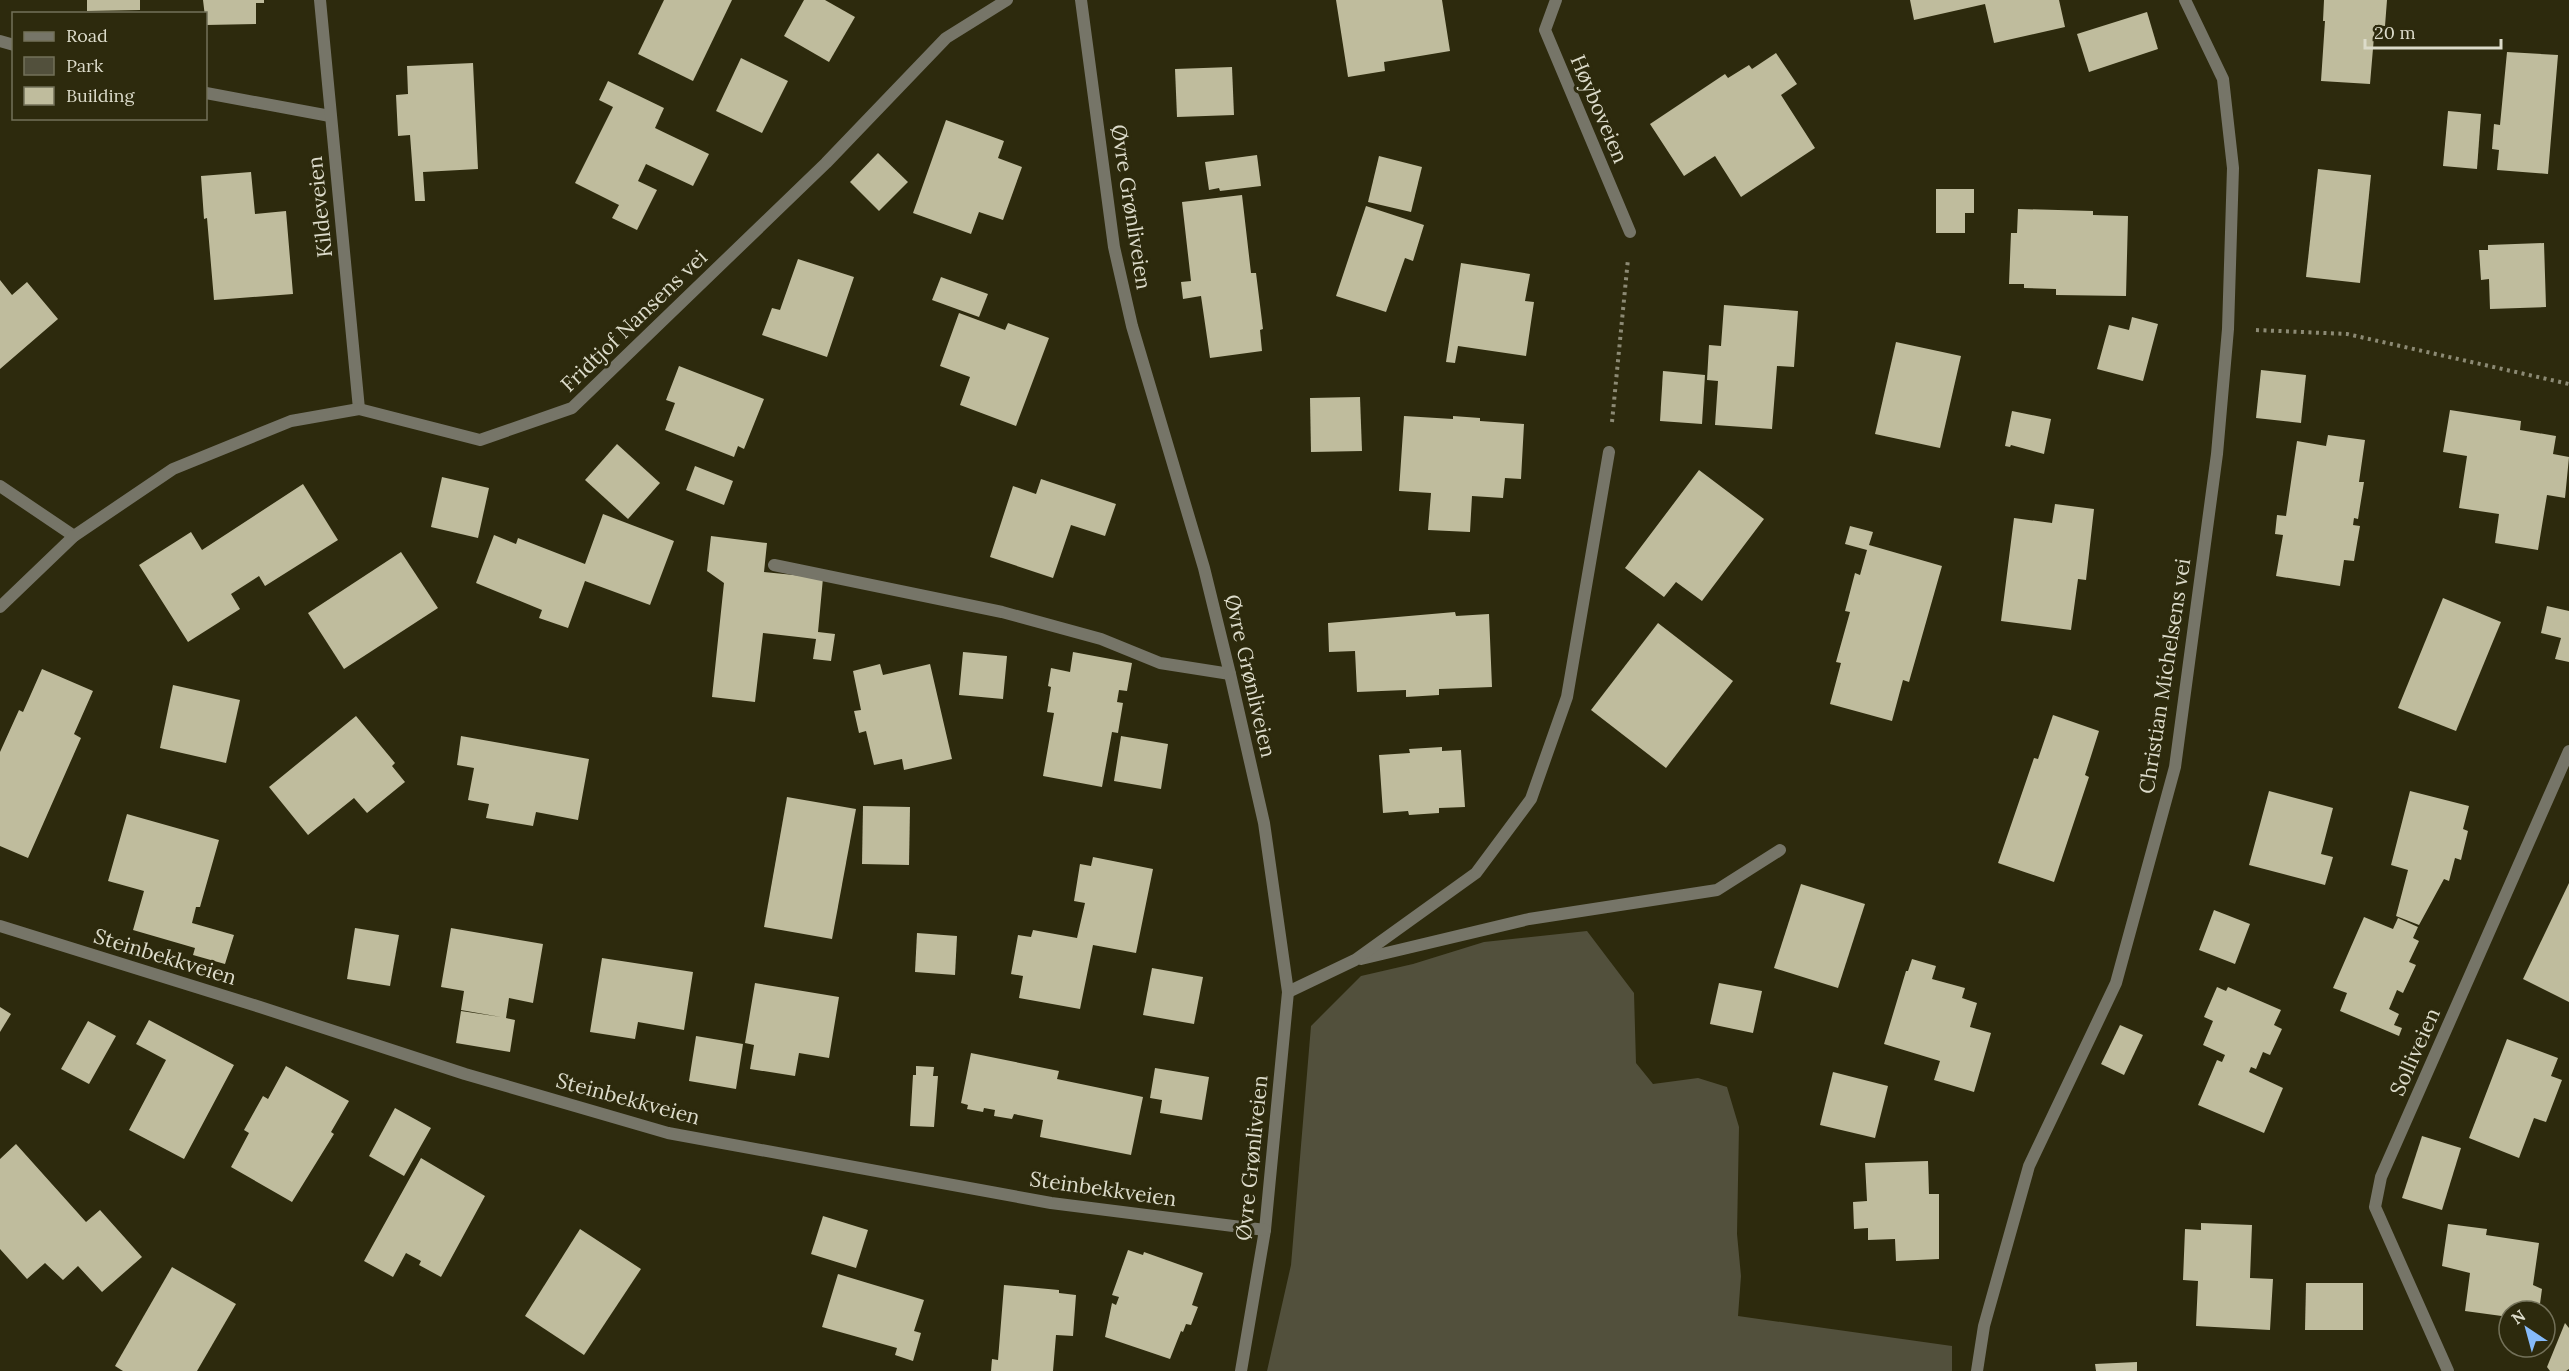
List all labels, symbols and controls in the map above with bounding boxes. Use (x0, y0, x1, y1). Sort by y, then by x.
legend (12, 12, 207, 120)
scale bar (2365, 12, 2502, 50)
text: 20 m (2374, 21, 2416, 44)
text: Road (66, 24, 108, 47)
street label: Høyboveien (1564, 50, 1635, 167)
text: Park (66, 54, 104, 77)
text: Building (66, 84, 136, 107)
street label: Øvre Grønliveien (1105, 123, 1158, 292)
street label: Kildeveien (301, 155, 338, 259)
street label: Fridtjof Nansens vei (555, 244, 713, 398)
street label: Christian Michelsens vei (2133, 556, 2196, 796)
street label: Øvre Grønliveien (1219, 592, 1282, 760)
street label: Steinbekkveien (90, 922, 240, 991)
street label: Solliveien (2383, 1003, 2446, 1100)
street label: Steinbekkveien (553, 1066, 703, 1131)
street label: Øvre Grønliveien (1229, 1073, 1274, 1242)
street label: Steinbekkveien (1028, 1165, 1178, 1212)
north arrow (2497, 1299, 2557, 1359)
text: N (2507, 1305, 2529, 1329)

